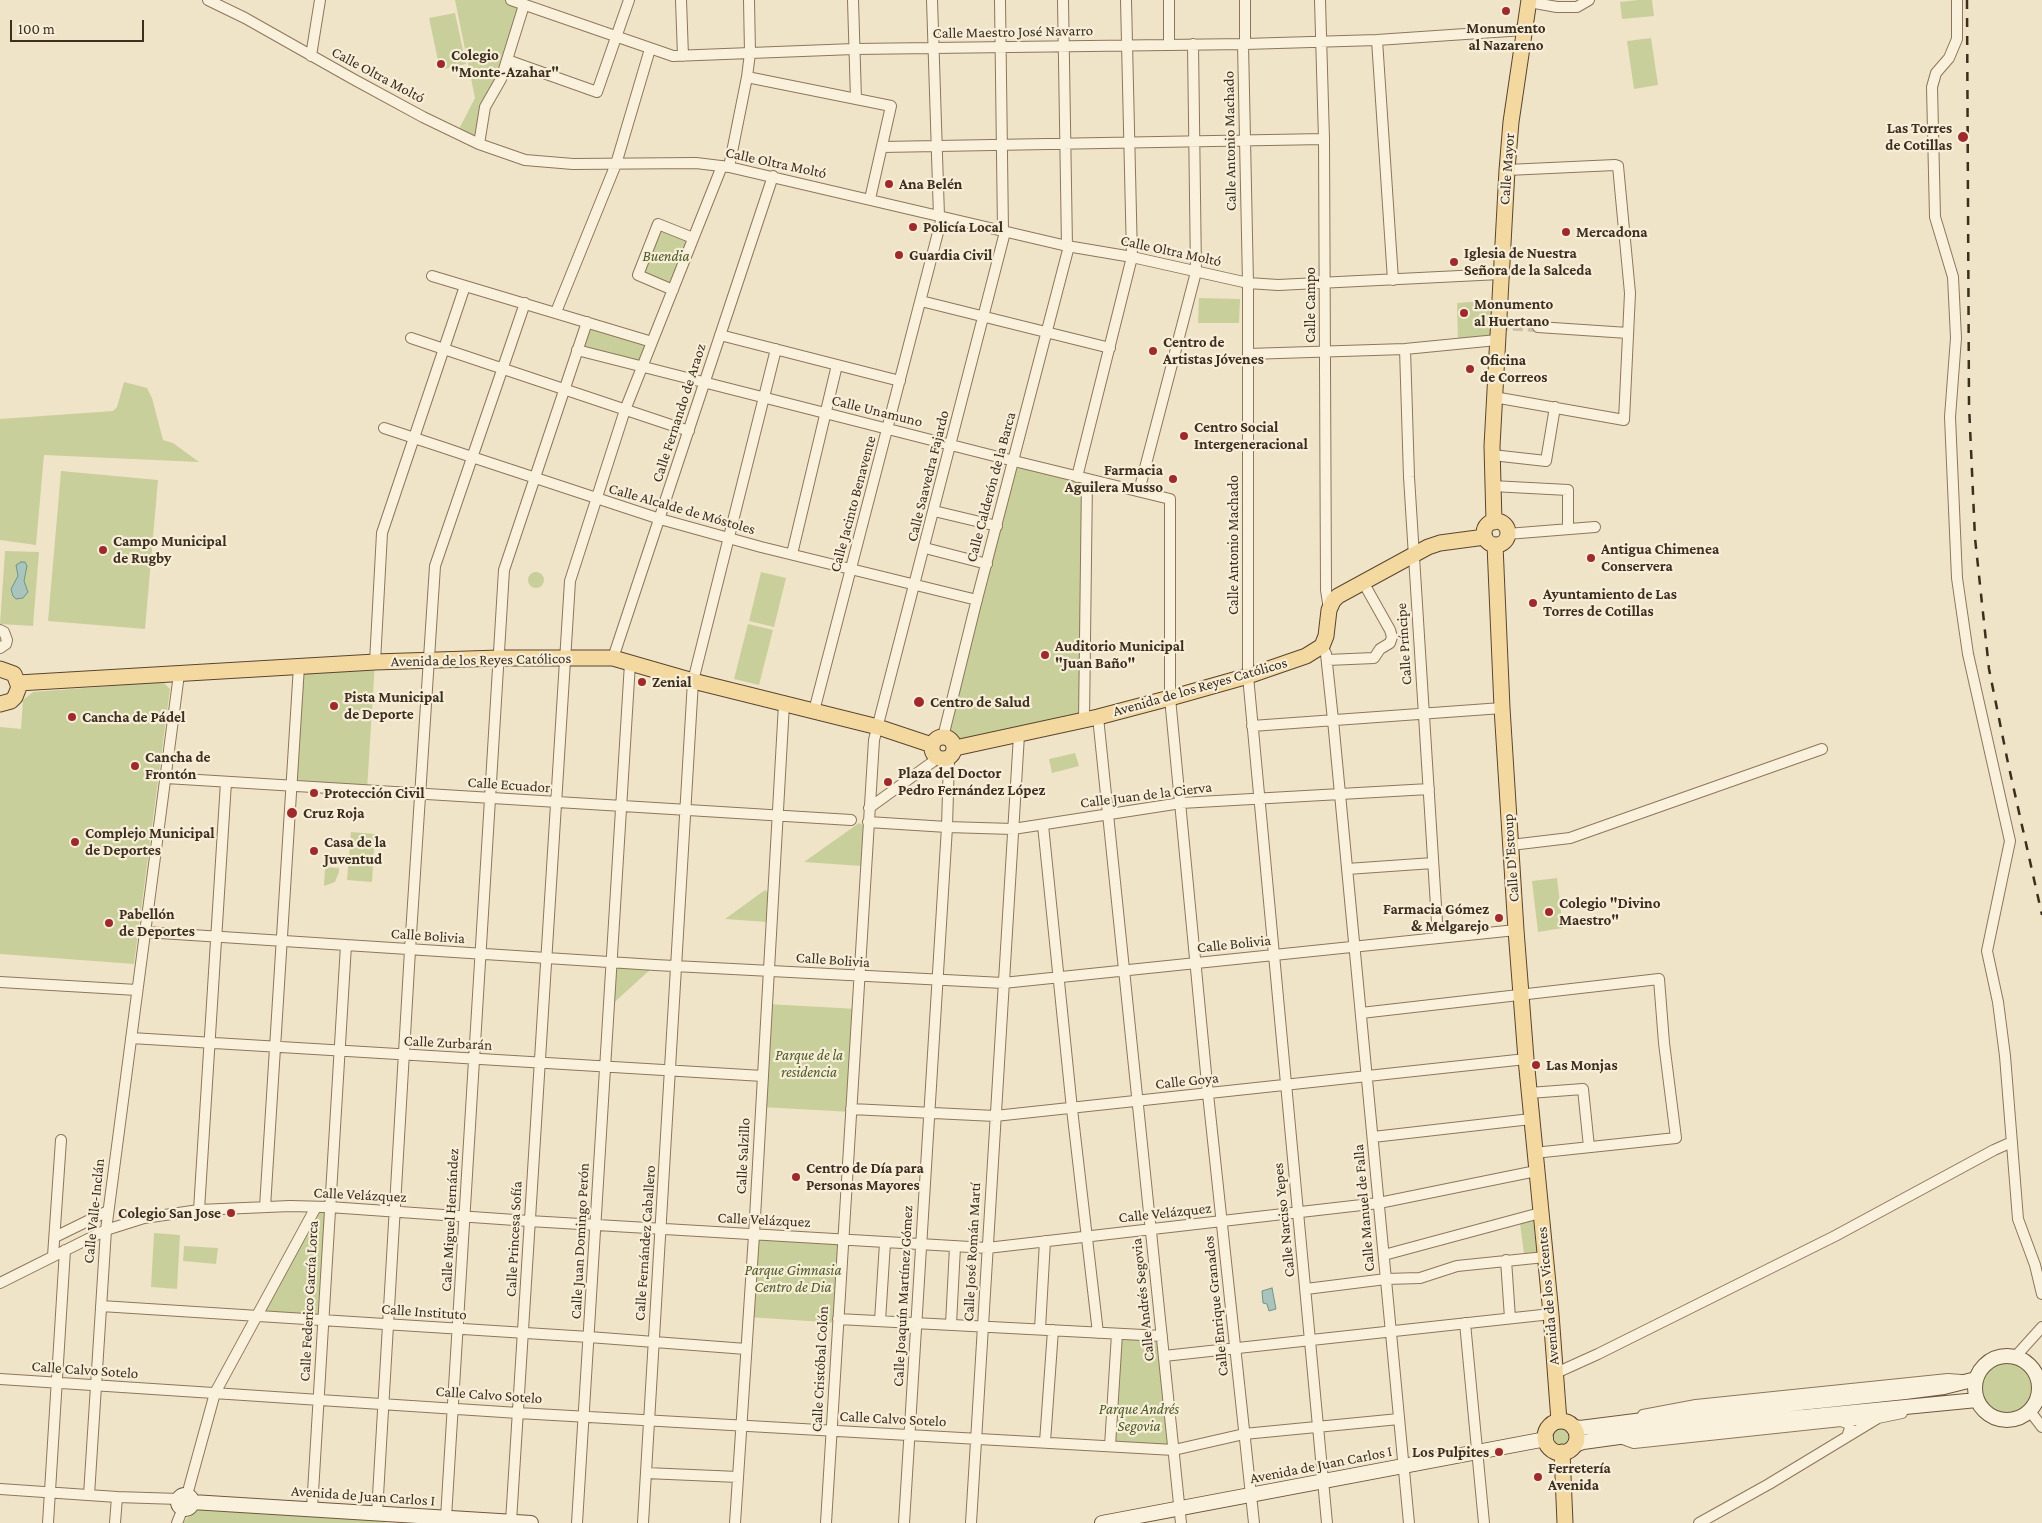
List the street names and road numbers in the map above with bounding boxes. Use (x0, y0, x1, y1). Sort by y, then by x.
street label: Calle Maestro José Navarro (933, 22, 1093, 42)
street label: Calle Oltra Moltó (328, 43, 428, 107)
street label: Calle Antonio Machado (1220, 71, 1240, 211)
street label: Calle Mayor (1496, 133, 1518, 205)
street label: Calle Oltra Moltó (724, 144, 828, 182)
street label: Calle Oltra Moltó (1119, 232, 1223, 270)
street label: Calle Campo (1301, 267, 1319, 343)
street label: Calle Fernando de Araoz (648, 341, 710, 485)
street label: Calle Unamuno (830, 391, 924, 431)
street label: Calle Saavedra Fajardo (903, 408, 953, 544)
street label: Calle Calderón de la Barca (962, 410, 1020, 564)
street label: Calle Jacinto Benavente (826, 434, 880, 574)
street label: Calle Antonio Machado (1224, 475, 1242, 615)
street label: Calle Alcalde de Móstoles (607, 479, 757, 539)
street label: Calle Príncipe (1392, 602, 1416, 686)
street label: Avenida de los Reyes Católicos (390, 649, 572, 671)
street label: Avenida de los Reyes Católicos (1111, 653, 1289, 721)
street label: Calle Ecuador (467, 773, 551, 797)
street label: Calle Juan de la Cierva (1079, 778, 1213, 812)
street label: Calle D'Estoup (1499, 813, 1523, 903)
street label: Calle Bolivia (390, 924, 466, 948)
street label: Calle Bolivia (1196, 931, 1272, 957)
street label: Calle Bolivia (795, 948, 871, 972)
street label: Calle Zurbarán (403, 1032, 493, 1054)
street label: Calle Goya (1154, 1069, 1220, 1093)
street label: Calle Salzillo (732, 1117, 754, 1195)
street label: Calle Manuel de Falla (1349, 1144, 1379, 1272)
street label: Calle Miguel Hernández (437, 1148, 463, 1292)
street label: Calle Valle-Inclán (80, 1158, 108, 1264)
street label: Calle Juan Domingo Perón (567, 1162, 593, 1320)
street label: Calle Narciso Yepes (1269, 1162, 1299, 1278)
street label: Calle Fernández Caballero (631, 1165, 659, 1321)
street label: Calle Princesa Sofía (502, 1181, 526, 1297)
street label: Calle José Román Martí (959, 1182, 985, 1322)
street label: Calle Velázquez (313, 1184, 407, 1206)
street label: Calle Velázquez (1118, 1199, 1212, 1227)
street label: Calle Joaquín Martínez Gómez (889, 1205, 917, 1387)
street label: Calle Velázquez (717, 1209, 811, 1231)
street label: Calle Federico García Lorca (296, 1220, 322, 1382)
street label: Avenida de los Vicentes (1533, 1226, 1563, 1366)
street label: Calle Enrique Granados (1200, 1235, 1232, 1377)
street label: Calle Andrés Segovia (1128, 1238, 1158, 1362)
street label: Calle Instituto (381, 1300, 467, 1324)
street label: Calle Cristóbal Colón (808, 1305, 832, 1433)
street label: Calle Calvo Sotelo (31, 1357, 139, 1383)
street label: Calle Calvo Sotelo (435, 1382, 543, 1408)
street label: Calle Calvo Sotelo (839, 1407, 947, 1431)
street label: Avenida de Juan Carlos I (1248, 1442, 1394, 1488)
street label: Avenida de Juan Carlos I (290, 1482, 436, 1510)

